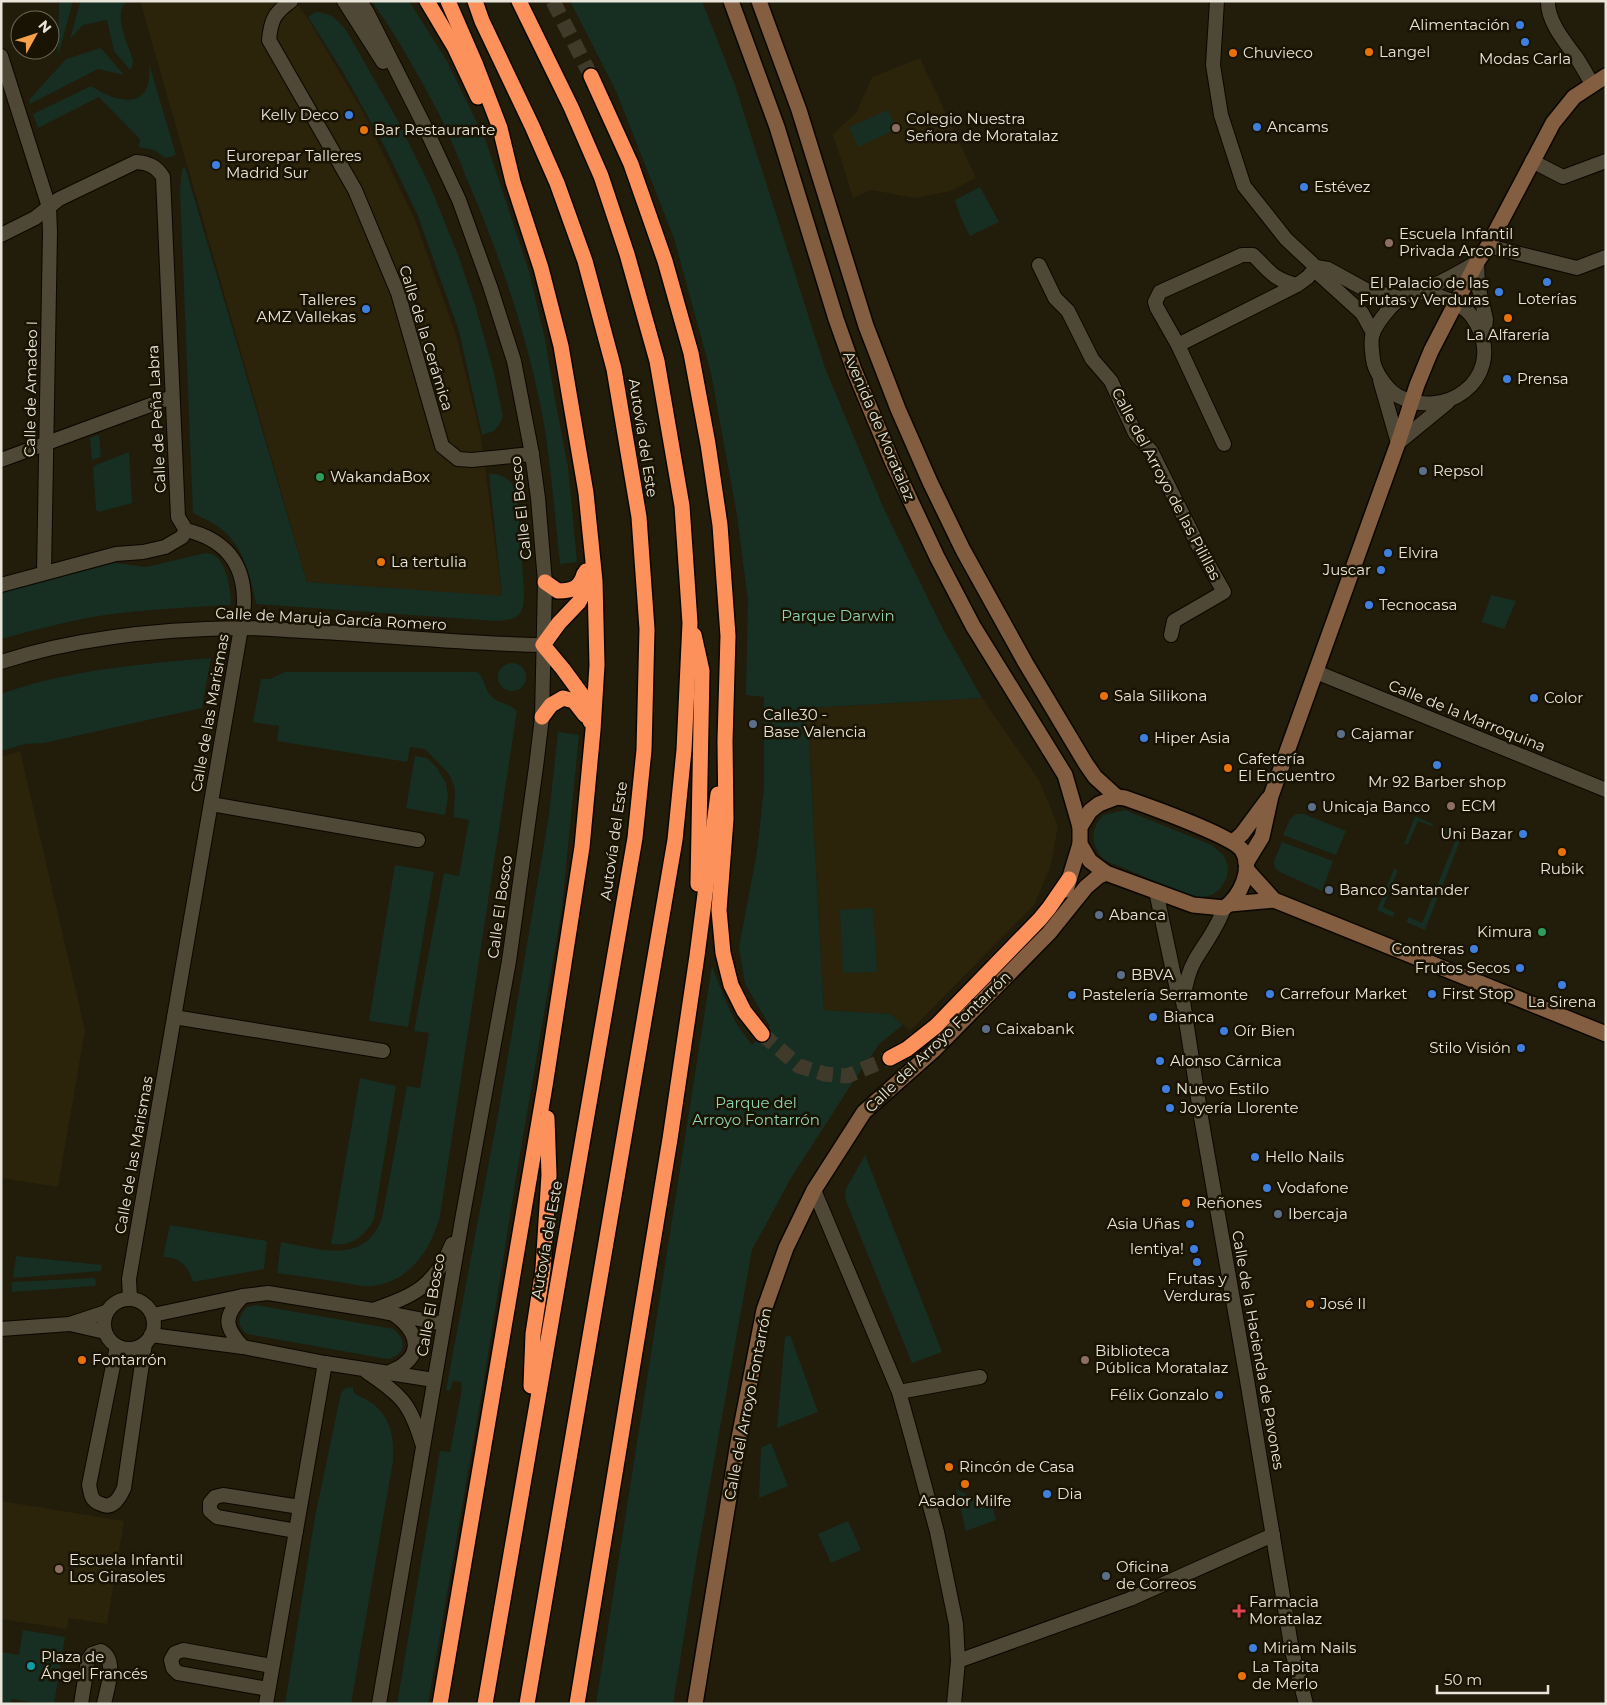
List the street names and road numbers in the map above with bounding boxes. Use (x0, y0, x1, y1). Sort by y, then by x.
street label: Calle de la Cerámica (395, 263, 458, 413)
street label: Calle de Amadeo I (20, 321, 41, 457)
street label: Calle de Peña Labra (143, 344, 170, 494)
street label: Avenida de Moratalaz (839, 348, 920, 504)
street label: Autovía del Este (625, 377, 662, 499)
street label: Calle del Arroyo de las Pilillas (1108, 384, 1225, 583)
street label: Calle El Bosco (506, 455, 535, 561)
street label: Calle de Maruja García Romero (215, 603, 447, 634)
street label: Calle de las Marismas (186, 632, 233, 793)
street label: Calle de la Marroquina (1386, 675, 1549, 756)
street label: Autovía del Este (596, 780, 631, 902)
street label: Calle El Bosco (483, 854, 516, 960)
street label: Calle del Arroyo Fontarrón (861, 967, 1014, 1116)
street label: Calle de las Marismas (110, 1074, 157, 1235)
street label: Autovía del Este (527, 1179, 566, 1301)
street label: Calle de la Hacienda de Pavones (1228, 1229, 1289, 1471)
street label: Calle El Bosco (412, 1252, 449, 1358)
street label: Calle del Arroyo Fontarrón (720, 1306, 775, 1502)

